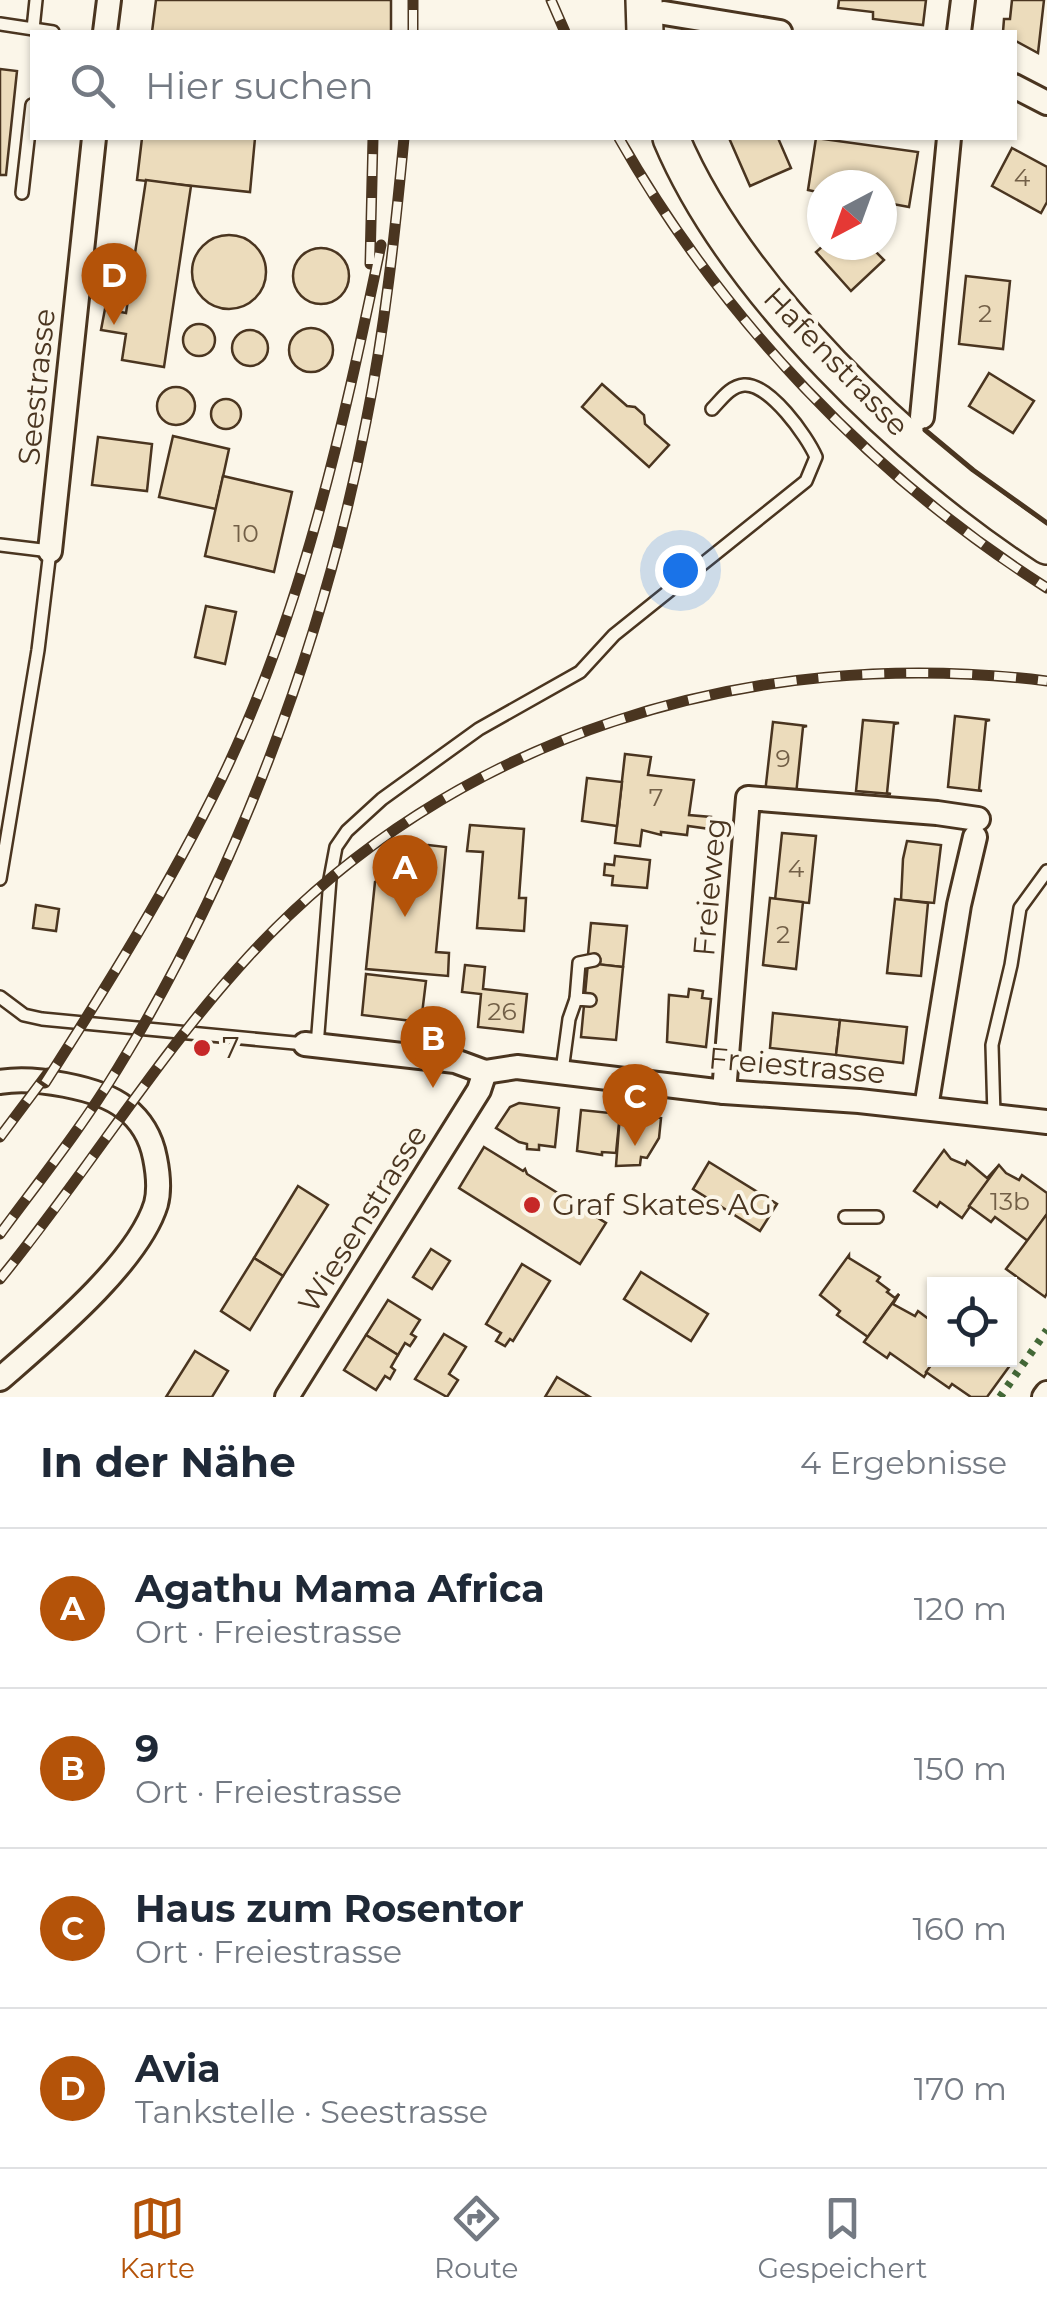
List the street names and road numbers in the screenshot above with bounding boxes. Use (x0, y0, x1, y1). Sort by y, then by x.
street label: Hafenstrasse (756, 279, 917, 444)
street label: Seestrasse (10, 307, 63, 467)
street label: Freieweg (685, 816, 734, 958)
street label: Freiestrasse (707, 1039, 887, 1092)
street label: Wiesenstrasse (290, 1118, 435, 1320)

